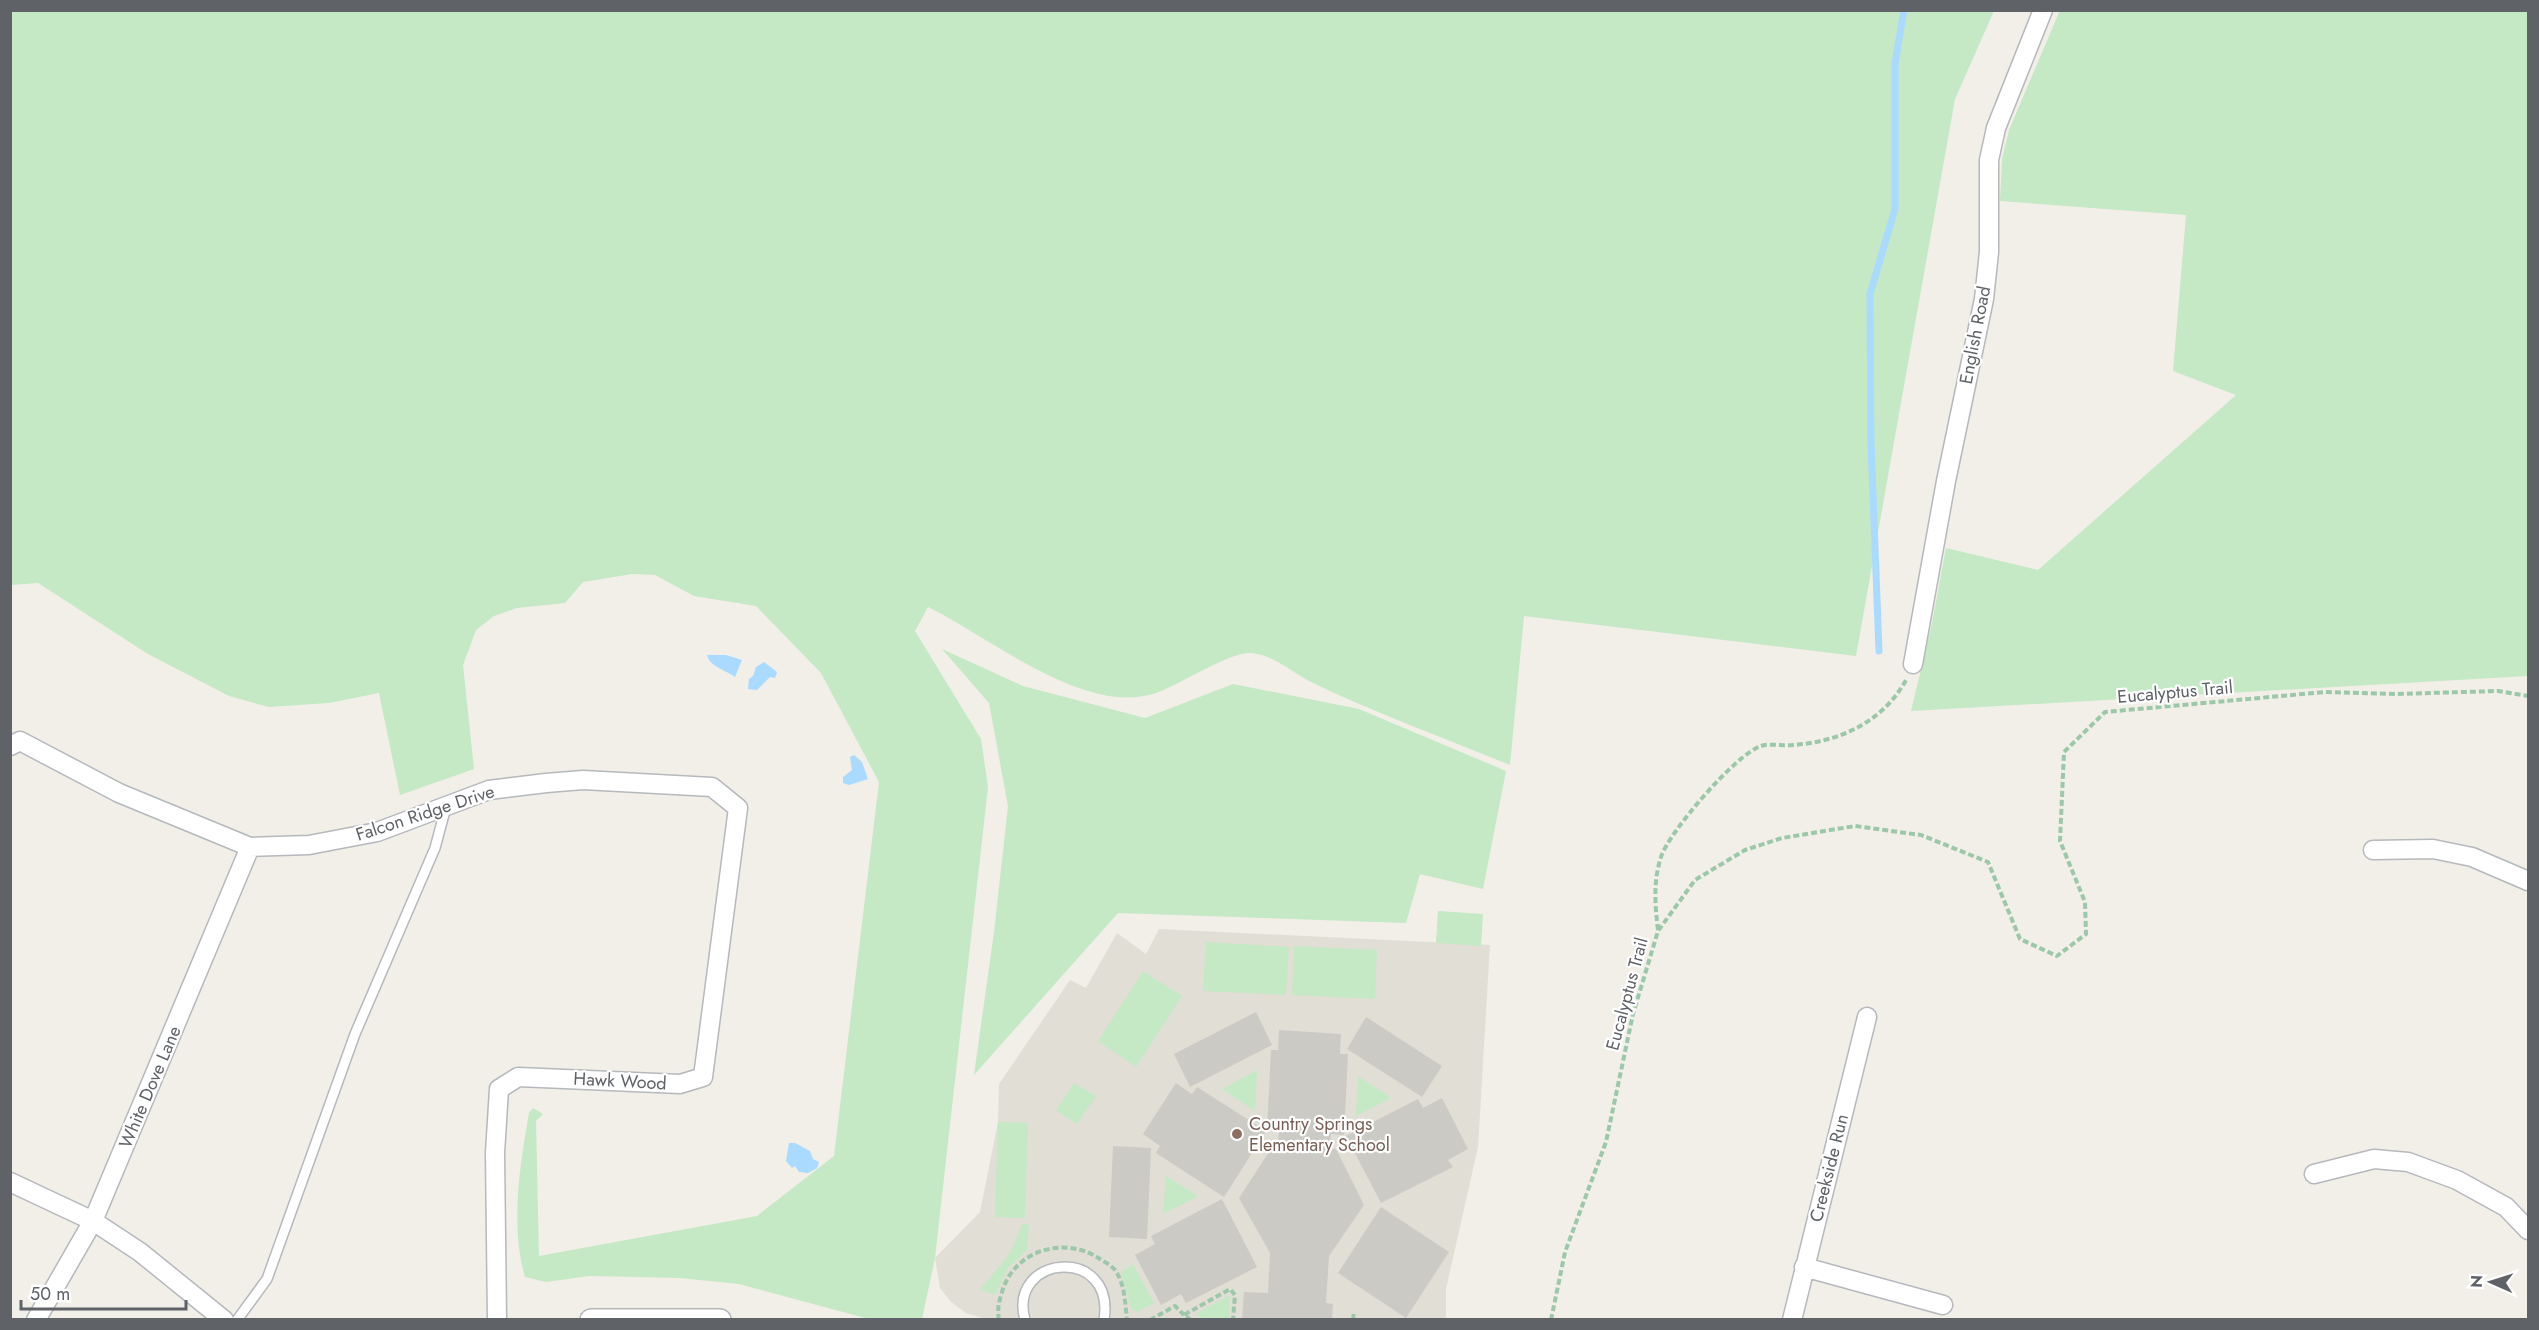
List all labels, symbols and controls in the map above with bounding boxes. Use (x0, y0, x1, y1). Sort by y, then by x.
street label: English Road (1953, 284, 1997, 386)
street label: Eucalyptus Trail (2116, 674, 2234, 710)
street label: Falcon Ridge Drive (352, 778, 498, 848)
street label: Eucalyptus Trail (1599, 935, 1655, 1053)
street label: White Dove Lane (113, 1022, 187, 1152)
street label: Hawk Wood (573, 1066, 667, 1096)
place label: Country Springs Elementary School (1249, 1111, 1390, 1158)
street label: Creekside Run (1803, 1111, 1855, 1225)
marker: Country Springs Elementary School (1230, 1127, 1244, 1141)
north arrow (2461, 1252, 2521, 1312)
scale bar (21, 1273, 186, 1311)
text: N (2465, 1274, 2488, 1288)
text: 50 m (30, 1281, 70, 1307)

